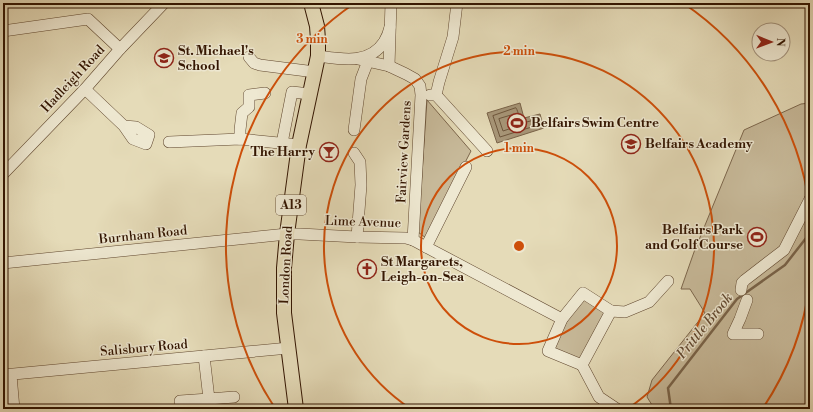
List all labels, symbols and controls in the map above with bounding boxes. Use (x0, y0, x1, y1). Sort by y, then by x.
north arrow (751, 22, 791, 62)
text: 3 min (296, 32, 328, 47)
text: N (773, 38, 787, 47)
street label: Hadleigh Road (38, 42, 109, 116)
place label: St. Michael's School (178, 43, 254, 74)
text: 2 min (503, 44, 535, 59)
school or university icon: St. Michael's School (153, 47, 175, 69)
street label: Fairview Gardens (393, 100, 415, 204)
sports icon: Belfairs Swim Centre (506, 112, 528, 134)
place label: Belfairs Swim Centre (531, 115, 659, 131)
school or university icon: Belfairs Academy (620, 133, 642, 155)
place label: Belfairs Academy (645, 136, 753, 152)
bar icon: The Harry (318, 141, 340, 163)
text: 1 min (504, 141, 535, 156)
place label: The Harry (251, 144, 315, 160)
road number: A13 (276, 195, 306, 215)
street label: Lime Avenue (325, 213, 402, 231)
street label: Burnham Road (97, 222, 189, 248)
place label: Belfairs Park and Golf Course (645, 222, 744, 253)
street label: London Road (276, 225, 296, 305)
sports icon: Belfairs Park and Golf Course (746, 226, 768, 248)
centre of rings (512, 239, 526, 253)
place label: St Margarets, Leigh-on-Sea (381, 254, 465, 285)
church icon: St Margarets, Leigh-on-Sea (356, 258, 378, 280)
water label: Prittle Brook (672, 289, 737, 363)
street label: Salisbury Road (100, 336, 189, 360)

